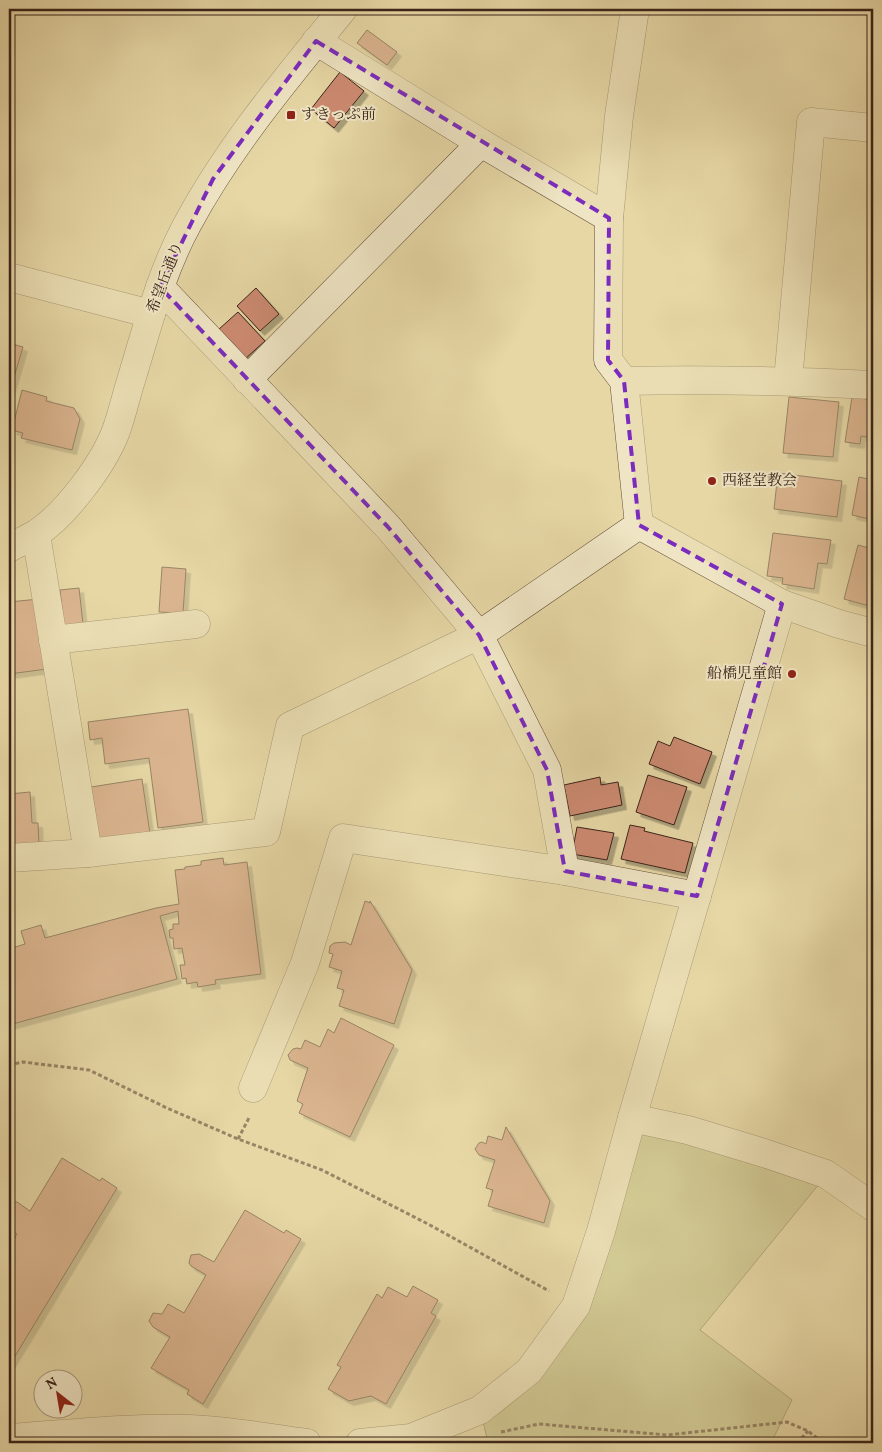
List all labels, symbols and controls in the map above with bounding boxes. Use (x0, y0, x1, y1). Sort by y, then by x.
place label: すきっぷ前 (301, 105, 376, 126)
marker: すきっぷ前 (285, 109, 297, 121)
street label: 希望丘通り (143, 239, 189, 317)
place label: 西経堂教会 (722, 471, 797, 492)
marker: 西経堂教会 (706, 475, 718, 487)
place label: 船橋児童館 (707, 664, 782, 685)
marker: 船橋児童館 (786, 668, 798, 680)
north arrow (32, 1370, 82, 1420)
text: N (43, 1373, 61, 1395)

